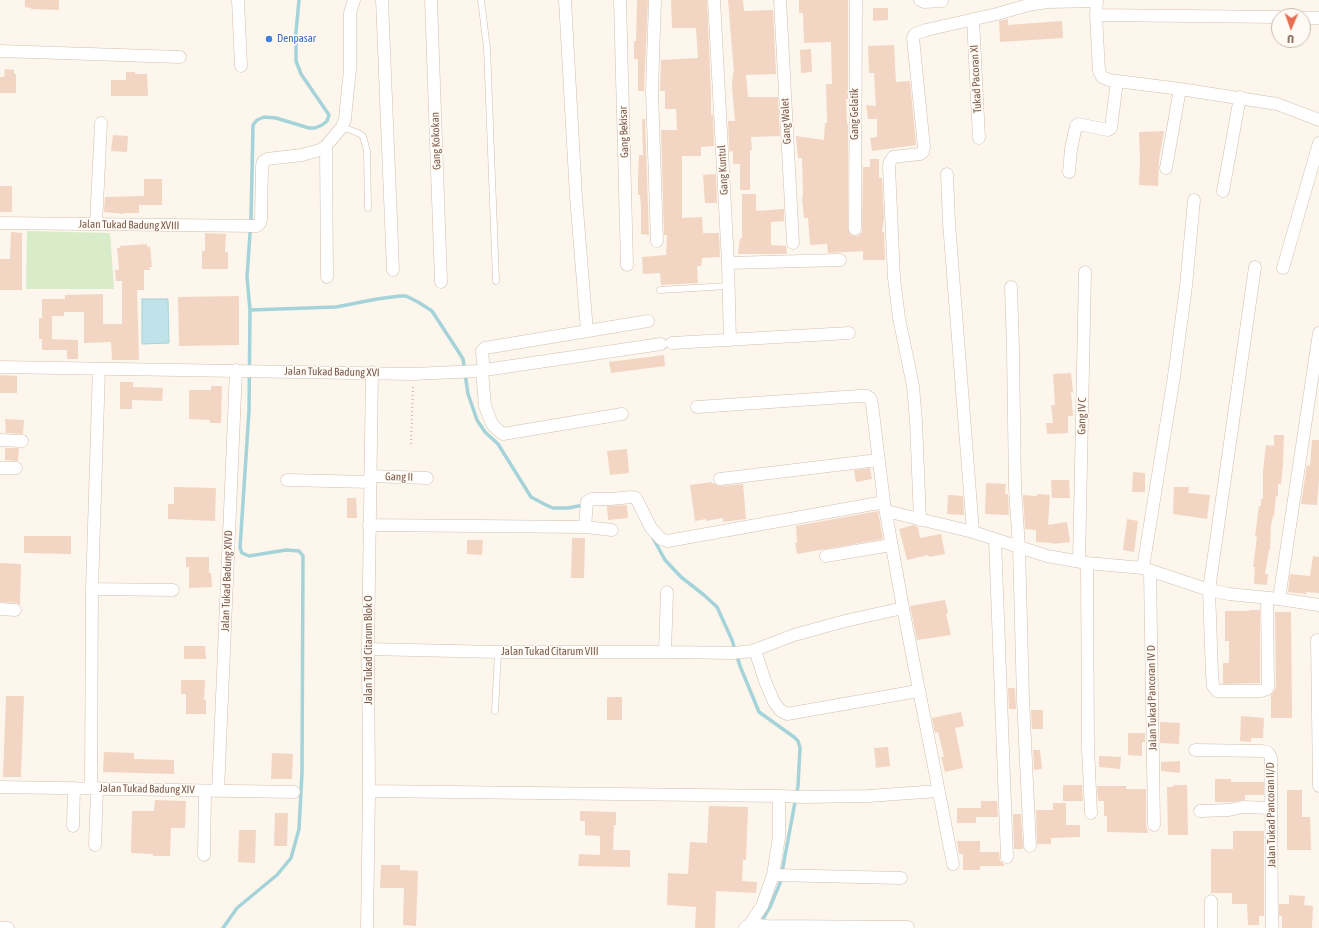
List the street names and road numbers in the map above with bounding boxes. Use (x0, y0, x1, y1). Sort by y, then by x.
street label: Tukad Pacoran XI (968, 44, 984, 114)
street label: Gang Gelatik (848, 88, 862, 140)
street label: Gang Walet (778, 98, 794, 144)
street label: Gang Bekisar (616, 106, 632, 158)
street label: Gang Kokokan (428, 112, 444, 170)
street label: Gang Kuntul (715, 145, 731, 195)
street label: Jalan Tukad Badung XVIII (78, 218, 180, 232)
street label: Jalan Tukad Badung XVI (284, 365, 380, 379)
street label: Gang IV C (1075, 397, 1089, 435)
street label: Gang II (385, 470, 413, 484)
street label: Jalan Tukad Badung XIVD (219, 530, 235, 632)
street label: Jalan Tukad Citarum Blok O (362, 595, 376, 705)
street label: Jalan Tukad Citarum VIII (501, 645, 599, 659)
street label: Jalan Tukad Pancoran IV D (1144, 645, 1160, 751)
street label: Jalan Tukad Pancoran II/D (1263, 762, 1279, 868)
street label: Jalan Tukad Badung XIV (99, 782, 195, 796)

